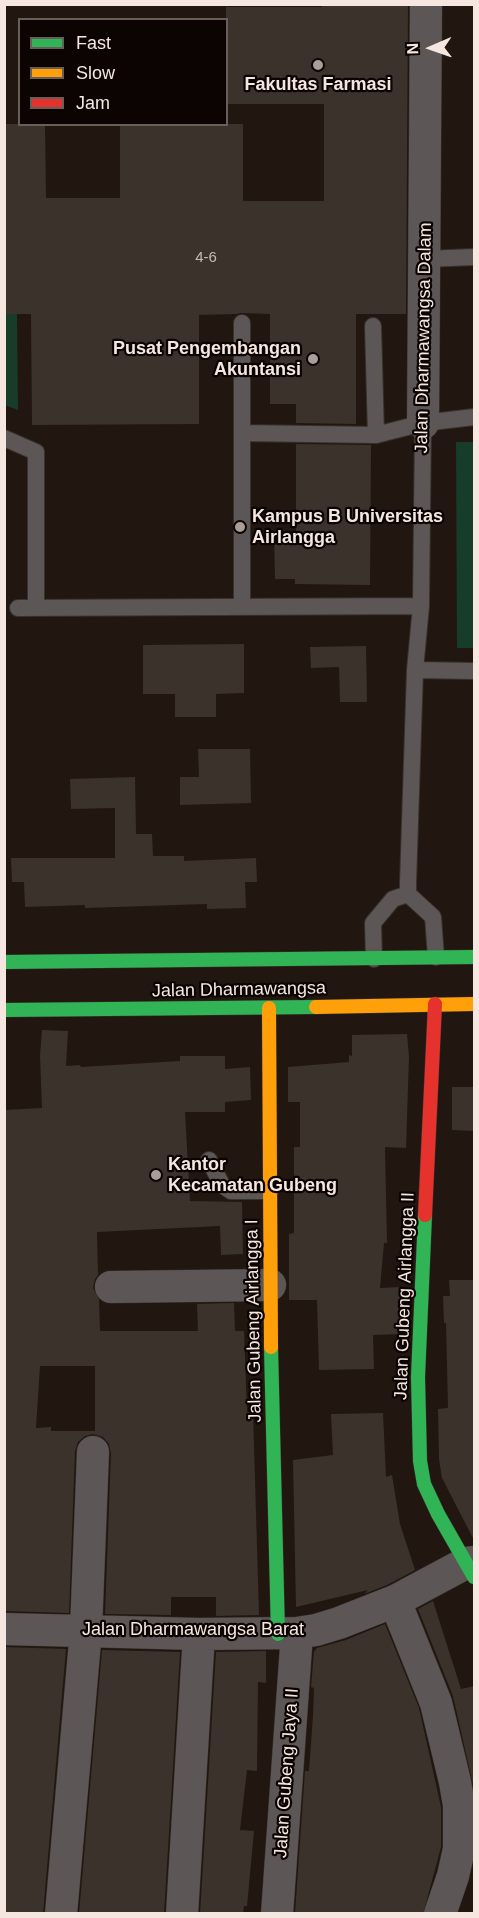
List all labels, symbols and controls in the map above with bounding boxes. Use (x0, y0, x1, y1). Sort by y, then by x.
legend (18, 18, 228, 126)
north arrow (401, 18, 461, 78)
text: Fast (76, 33, 111, 53)
text: N (404, 43, 421, 55)
marker: Fakultas Farmasi (311, 58, 325, 72)
text: Slow (76, 63, 115, 83)
place label: Fakultas Farmasi (244, 74, 392, 96)
text: Jam (76, 93, 110, 113)
street label: Jalan Dharmawangsa Dalam (411, 222, 437, 454)
house number: 4-6 (195, 249, 217, 267)
place label: Pusat Pengembangan Akuntansi (113, 338, 301, 380)
marker: Pusat Pengembangan Akuntansi (306, 352, 320, 366)
place label: Kampus B Universitas Airlangga (252, 506, 443, 548)
marker: Kampus B Universitas Airlangga (233, 520, 247, 534)
street label: Jalan Dharmawangsa (152, 978, 326, 1002)
place label: Kantor Kecamatan Gubeng (168, 1154, 337, 1196)
marker: Kantor Kecamatan Gubeng (149, 1168, 163, 1182)
street label: Jalan Gubeng Airlangga II (391, 1192, 419, 1400)
street label: Jalan Gubeng Airlangga I (241, 1219, 267, 1423)
street label: Jalan Dharmawangsa Barat (82, 1619, 304, 1641)
street label: Jalan Gubeng Jaya II (270, 1687, 304, 1859)

